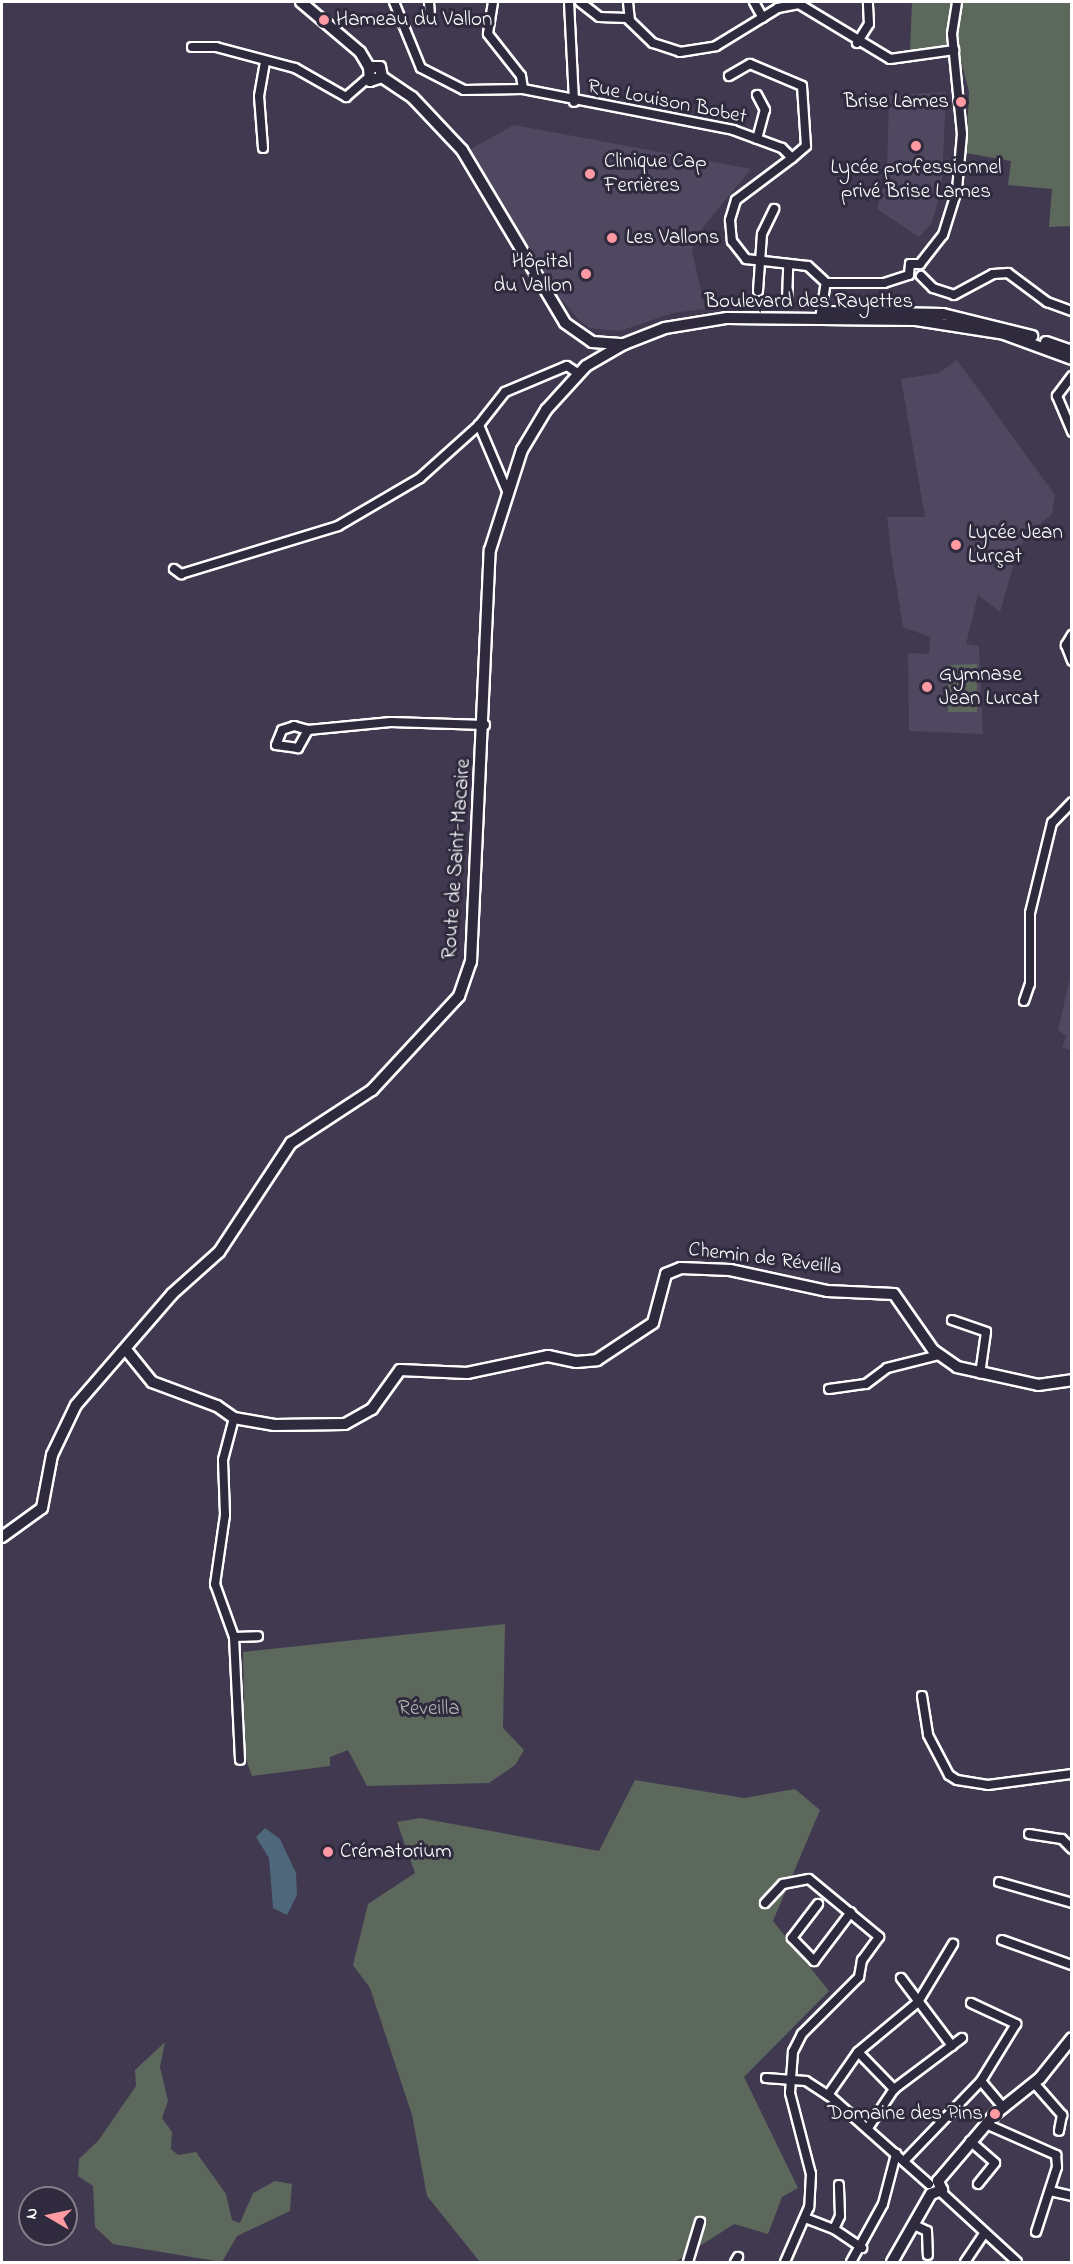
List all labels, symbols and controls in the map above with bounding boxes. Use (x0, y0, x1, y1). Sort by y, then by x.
place label: Hameau du Vallon (336, 7, 492, 33)
marker: Hameau du Vallon (317, 13, 331, 27)
street label: Rue Louison Bobet (585, 74, 749, 130)
place label: Brise Lames (844, 89, 949, 115)
marker: Brise Lames (954, 95, 968, 109)
marker: Lycée professionnel privé Brise Lames (909, 139, 923, 153)
place label: Clinique Cap Ferrières (604, 149, 707, 199)
place label: Lycée professionnel privé Brise Lames (830, 155, 1002, 205)
marker: Clinique Cap Ferrières (581, 165, 599, 183)
place label: Les Vallons (626, 225, 719, 251)
marker: Les Vallons (603, 229, 621, 247)
place label: Hôpital du Vallon (493, 249, 572, 299)
marker: Hôpital du Vallon (577, 265, 595, 283)
street label: Boulevard des Rayettes (705, 289, 913, 315)
place label: Lycée Jean Lurçat (968, 520, 1063, 570)
marker: Lycée Jean Lurçat (949, 538, 963, 552)
place label: Gymnase Jean Lurcat (939, 662, 1040, 712)
marker: Gymnase Jean Lurcat (920, 680, 934, 694)
street label: Route de Saint-Macaire (437, 758, 477, 960)
street label: Chemin de Réveilla (687, 1237, 843, 1281)
park label: Réveilla (398, 1696, 460, 1722)
place label: Crématorium (340, 1839, 452, 1865)
marker: Crématorium (321, 1845, 335, 1859)
place label: Domaine des Pins (827, 2101, 983, 2127)
marker: Domaine des Pins (988, 2107, 1002, 2121)
north arrow (18, 2186, 78, 2246)
text: N (19, 2206, 45, 2221)

